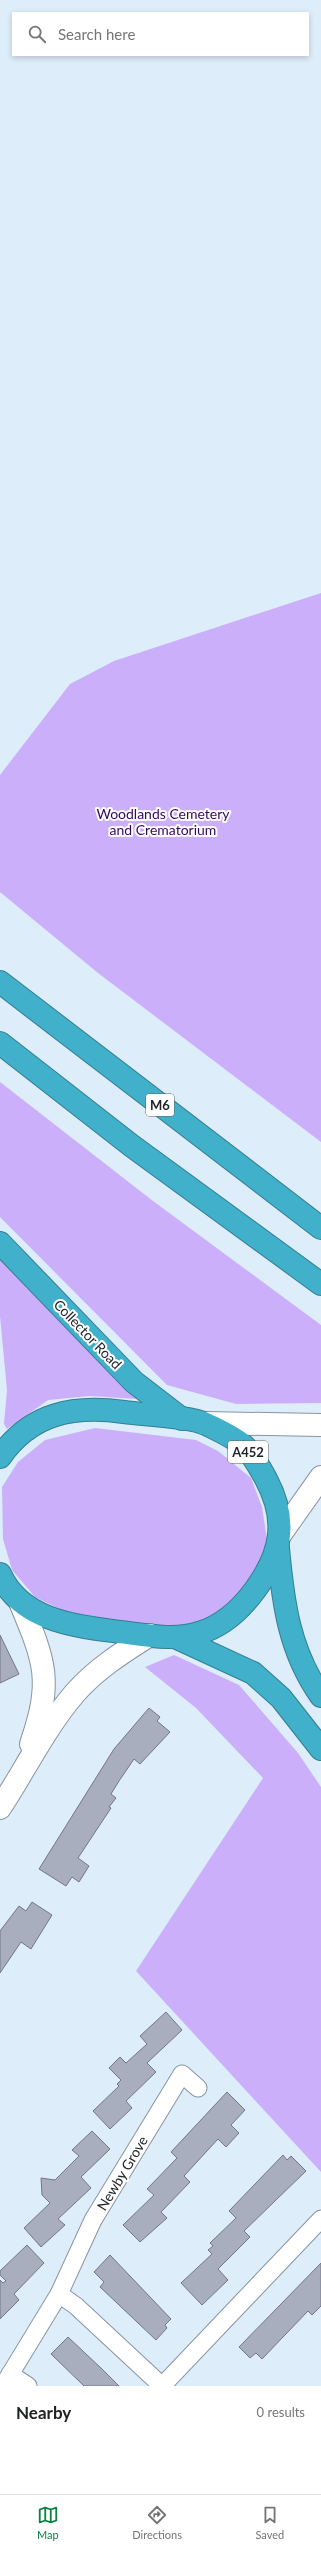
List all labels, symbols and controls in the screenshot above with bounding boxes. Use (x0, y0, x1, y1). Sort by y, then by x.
search box (12, 12, 309, 56)
icon: search (26, 23, 48, 45)
text: Search here (58, 25, 135, 43)
park label: Woodlands Cemetery and Crematorium (96, 805, 230, 838)
road number: M6 (146, 1094, 174, 1116)
street label: Collector Road (51, 1296, 125, 1372)
road number: A452 (228, 1441, 268, 1463)
street label: Newby Grove (93, 2133, 151, 2213)
text: Nearby (16, 2402, 71, 2423)
text: 0 results (257, 2404, 305, 2420)
tab: Map (37, 2504, 59, 2541)
tab: Directions (132, 2504, 182, 2541)
tab: Saved (255, 2504, 284, 2541)

